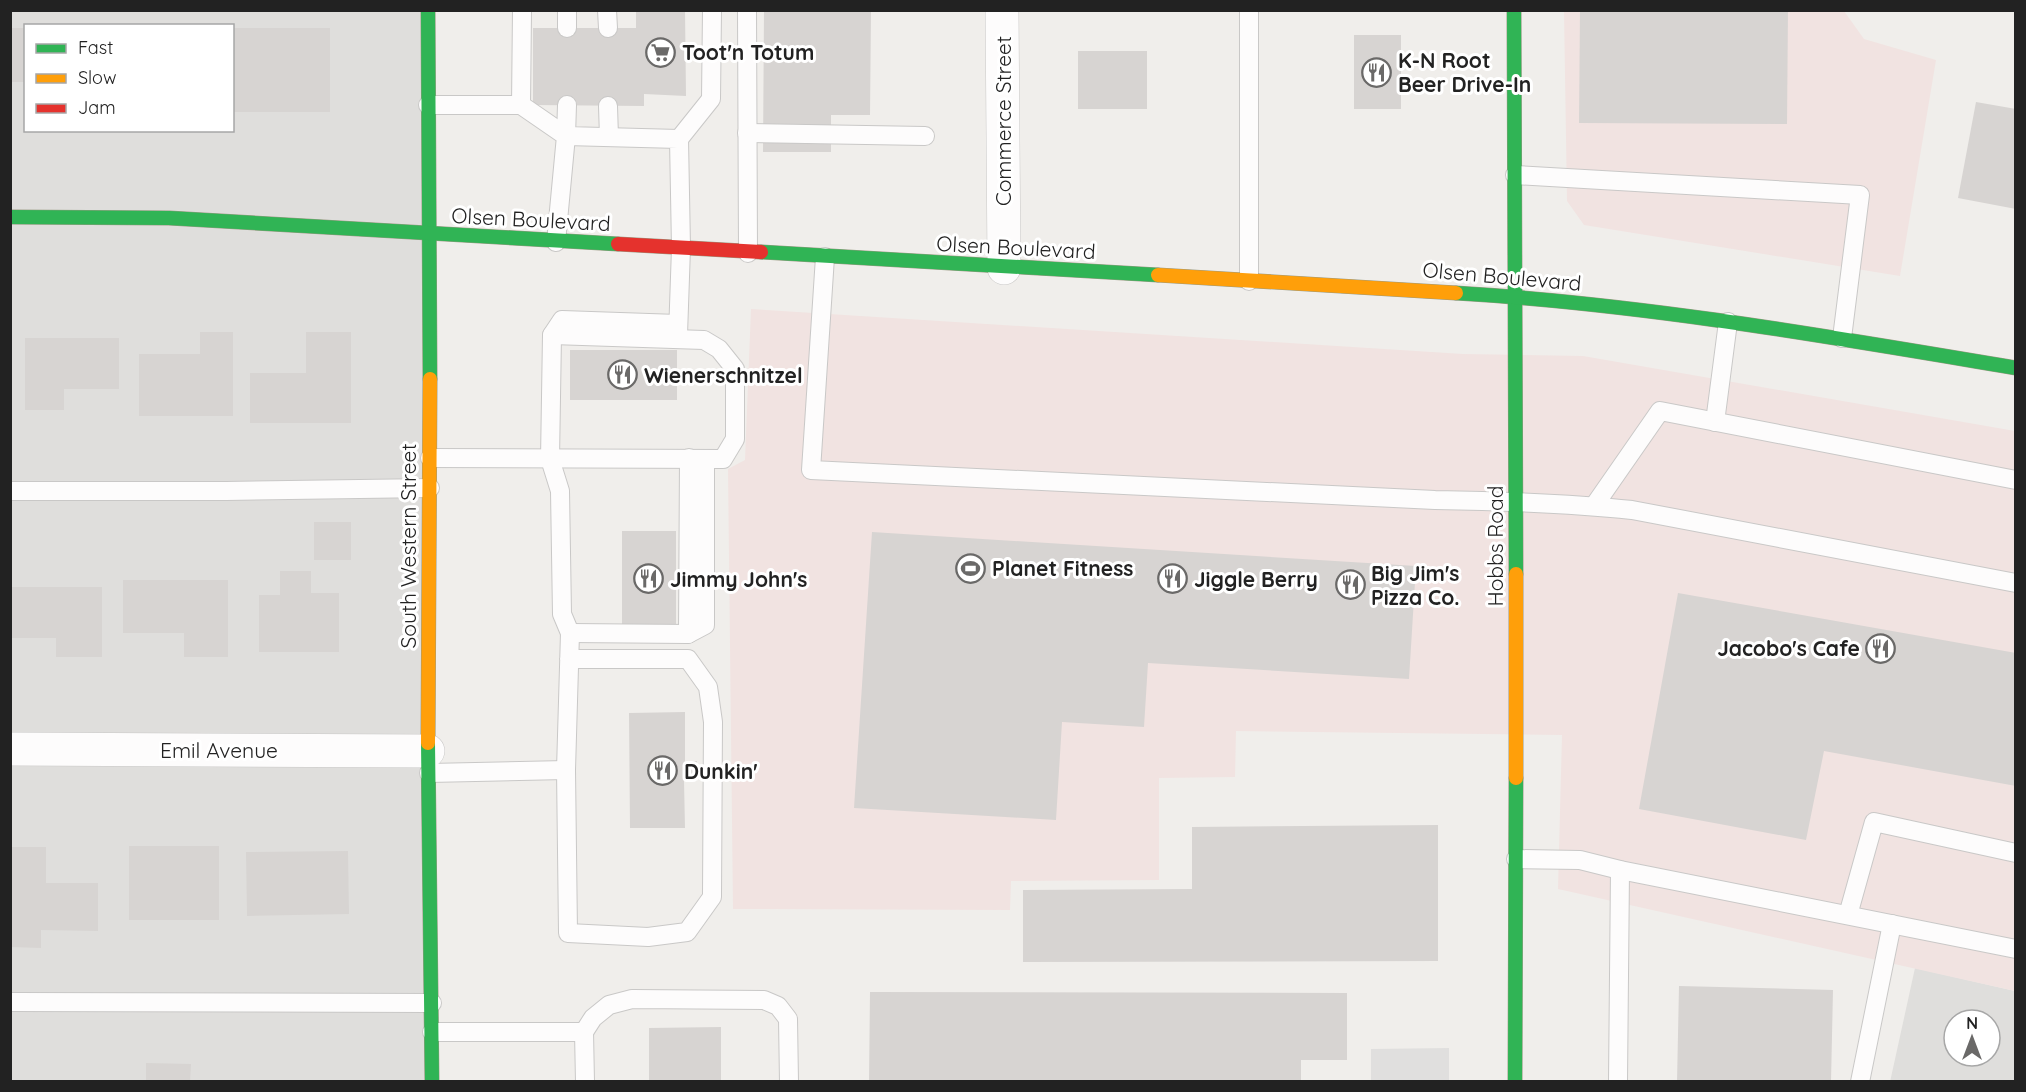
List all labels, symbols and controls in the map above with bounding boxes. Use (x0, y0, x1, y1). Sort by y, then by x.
legend (24, 24, 234, 132)
text: Fast (78, 36, 113, 59)
supermarket icon: Toot'n Totum (645, 36, 677, 68)
street label: Commerce Street (990, 36, 1016, 206)
place label: Toot'n Totum (682, 39, 814, 65)
place label: K-N Root Beer Drive-In (1398, 47, 1531, 97)
restaurant icon: K-N Root Beer Drive-In (1361, 56, 1393, 88)
text: Slow (78, 66, 116, 89)
text: Jam (78, 96, 116, 119)
street label: Olsen Boulevard (451, 202, 611, 236)
street label: Olsen Boulevard (936, 230, 1096, 264)
street label: Olsen Boulevard (1422, 256, 1582, 296)
restaurant icon: Wienerschnitzel (607, 359, 639, 391)
place label: Wienerschnitzel (644, 362, 803, 388)
street label: South Western Street (395, 443, 421, 649)
street label: Hobbs Road (1482, 486, 1508, 606)
sports icon: Planet Fitness (955, 552, 987, 584)
place label: Planet Fitness (992, 555, 1133, 581)
place label: Big Jim's Pizza Co. (1371, 560, 1460, 610)
restaurant icon: Jimmy John's (633, 563, 665, 595)
restaurant icon: Jiggle Berry (1157, 563, 1189, 595)
place label: Jimmy John's (670, 566, 807, 592)
place label: Jiggle Berry (1194, 566, 1318, 592)
restaurant icon: Big Jim's Pizza Co. (1334, 569, 1366, 601)
restaurant icon: Jacobo's Cafe (1865, 632, 1897, 664)
place label: Jacobo's Cafe (1717, 635, 1860, 661)
street label: Emil Avenue (160, 737, 278, 763)
restaurant icon: Dunkin' (647, 755, 679, 787)
place label: Dunkin' (684, 758, 758, 784)
north arrow (1942, 1008, 2002, 1068)
text: N (1966, 1013, 1978, 1033)

